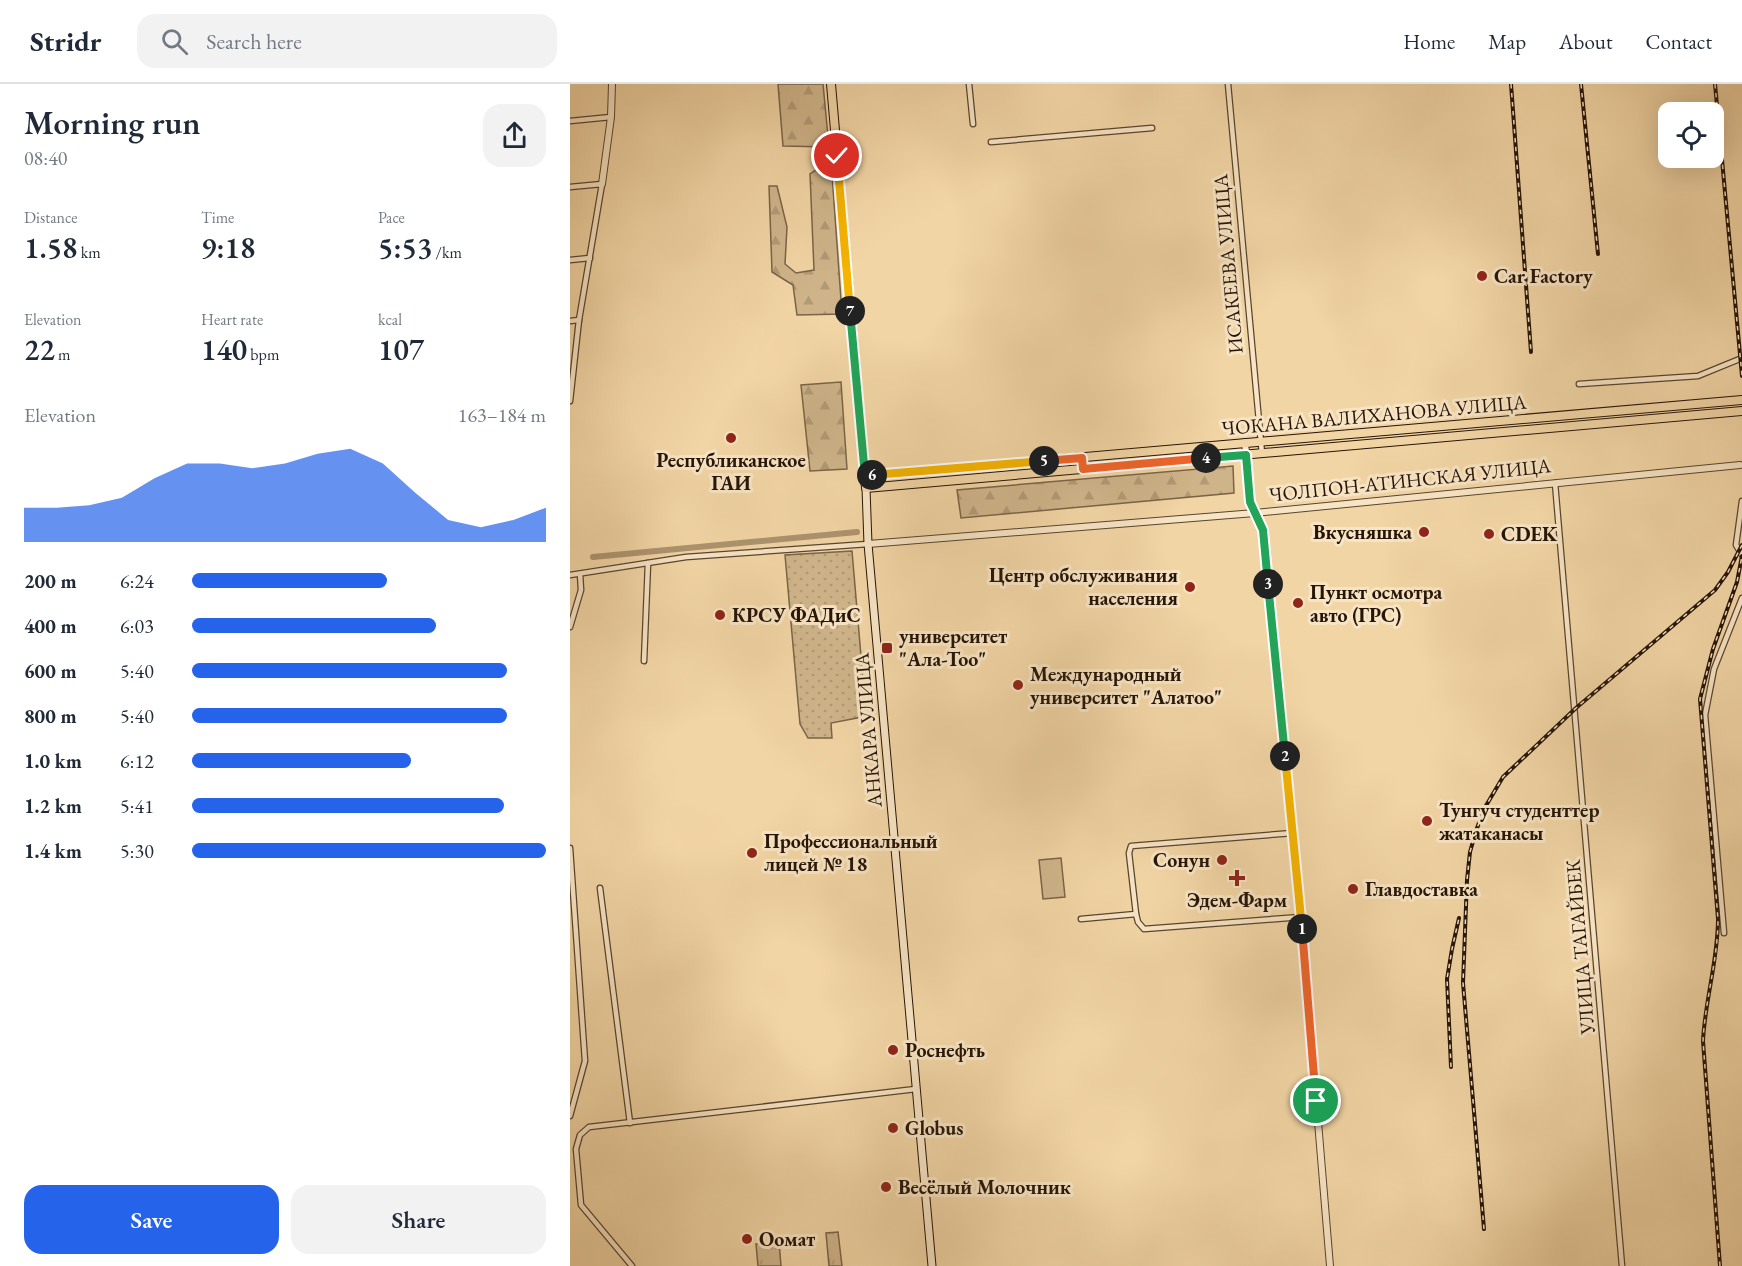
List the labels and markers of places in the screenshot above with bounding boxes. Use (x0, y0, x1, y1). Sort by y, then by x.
pin (811, 130, 862, 181)
place label: Car Factory (1494, 263, 1593, 289)
marker: Car Factory (1475, 269, 1489, 283)
pin: 7 (835, 296, 865, 326)
marker: Республиканское ГАИ (724, 431, 738, 445)
pin: 4 (1191, 443, 1221, 473)
pin: 5 (1029, 446, 1059, 476)
place label: Республиканское ГАИ (656, 447, 806, 496)
pin: 6 (857, 460, 887, 490)
place label: Вкусняшка (1313, 519, 1412, 545)
place label: CDEK (1501, 521, 1558, 547)
marker: Вкусняшка (1417, 525, 1431, 539)
marker: CDEK (1482, 527, 1496, 541)
place label: Центр обслуживания населения (989, 562, 1178, 611)
pin: 3 (1253, 569, 1283, 599)
place label: Пункт осмотра авто (ГРС) (1310, 579, 1443, 628)
marker: Центр обслуживания населения (1183, 580, 1197, 594)
marker: Пункт осмотра авто (ГРС) (1291, 596, 1305, 610)
place label: КРСУ ФАДиС (732, 602, 861, 628)
marker: КРСУ ФАДиС (713, 608, 727, 622)
place label: университет "Ала-Тоо" (899, 623, 1007, 672)
marker: университет "Ала-Тоо" (880, 641, 894, 655)
place label: Международный университет "Алатоо" (1030, 661, 1222, 710)
marker: Международный университет "Алатоо" (1011, 678, 1025, 692)
pin: 2 (1270, 741, 1300, 771)
place label: Тунгуч студенттер жатаканасы (1439, 797, 1599, 846)
marker: Тунгуч студенттер жатаканасы (1420, 814, 1434, 828)
place label: Профессиональный лицей № 18 (764, 828, 938, 877)
marker: Профессиональный лицей № 18 (745, 846, 759, 860)
place label: Сонун (1153, 847, 1210, 873)
marker: Сонун (1215, 853, 1229, 867)
marker: Эдем-Фарм (1230, 871, 1244, 885)
place label: Главдоставка (1365, 876, 1478, 902)
marker: Главдоставка (1346, 882, 1360, 896)
place label: Эдем-Фарм (1187, 887, 1288, 913)
pin: 1 (1287, 914, 1317, 944)
place label: Роснефть (905, 1037, 985, 1063)
marker: Роснефть (886, 1043, 900, 1057)
pin (1290, 1075, 1341, 1126)
place label: Globus (905, 1115, 963, 1141)
marker: Globus (886, 1121, 900, 1135)
place label: Весёлый Молочник (898, 1174, 1071, 1200)
marker: Весёлый Молочник (879, 1180, 893, 1194)
place label: Оомат (759, 1226, 815, 1252)
marker: Оомат (740, 1232, 754, 1246)

